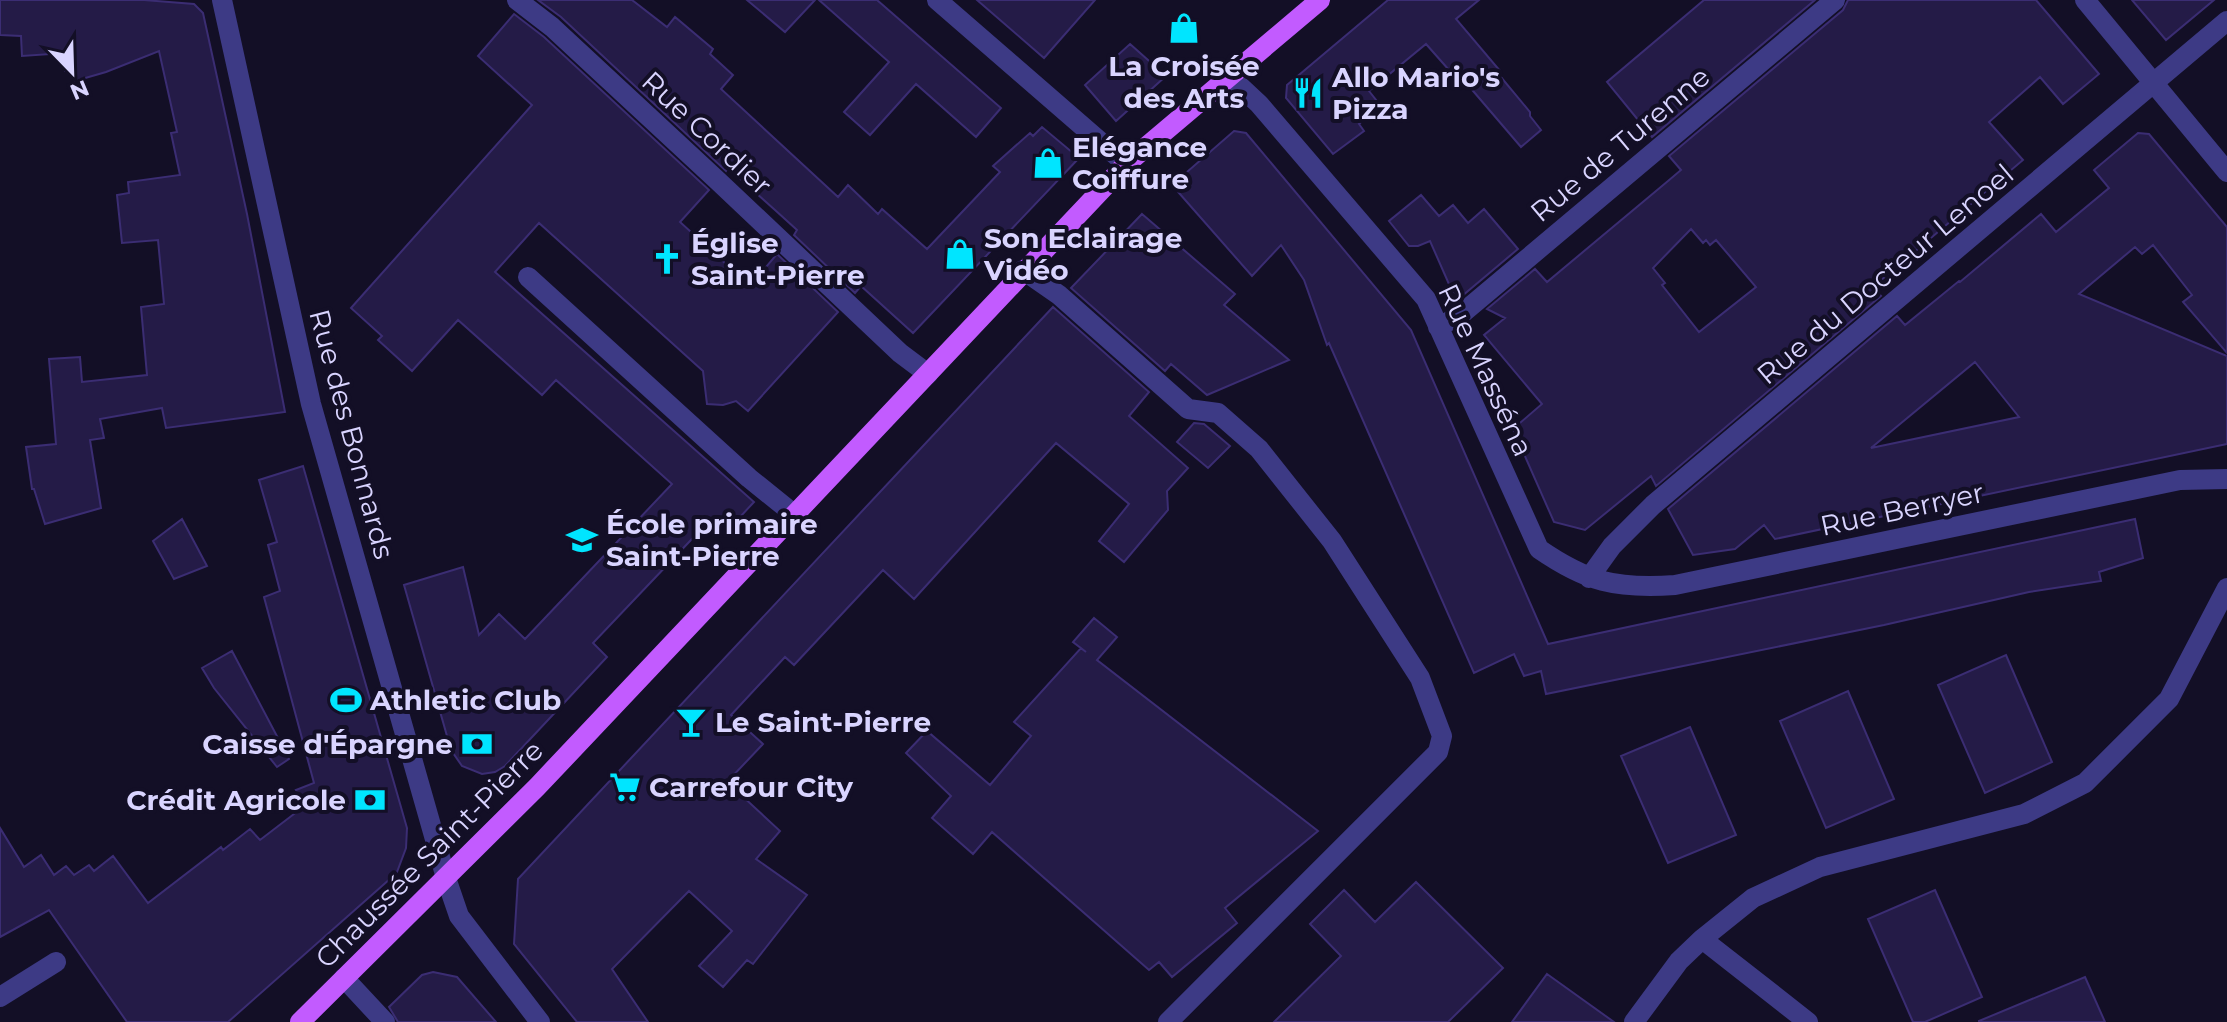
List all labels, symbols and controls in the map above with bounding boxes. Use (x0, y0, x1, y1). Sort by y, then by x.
shop icon: La Croisée des Arts (1167, 11, 1201, 45)
north arrow (32, 32, 112, 112)
place label: La Croisée des Arts (1108, 49, 1260, 115)
street label: Rue de Turenne (1523, 59, 1717, 229)
place label: Allo Mario's Pizza (1331, 60, 1500, 126)
street label: Rue Cordier (635, 64, 779, 202)
text: N (66, 74, 93, 106)
restaurant icon: Allo Mario's Pizza (1291, 76, 1325, 110)
place label: Elégance Coiffure (1072, 130, 1207, 196)
shop icon: Elégance Coiffure (1031, 146, 1065, 180)
street label: Rue du Docteur Lenoel (1750, 157, 2020, 391)
place label: Son Eclairage Vidéo (983, 221, 1182, 287)
place label: Église Saint-Pierre (691, 226, 865, 292)
shop icon: Son Eclairage Vidéo (943, 237, 977, 271)
church icon: Église Saint-Pierre (650, 242, 684, 276)
street label: Rue Masséna (1431, 278, 1541, 462)
street label: Rue des Bonnards (302, 306, 402, 562)
street label: Rue Berryer (1817, 475, 1987, 543)
place label: École primaire Saint-Pierre (606, 507, 818, 573)
school or university icon: École primaire Saint-Pierre (565, 523, 599, 557)
sports icon: Athletic Club (329, 683, 363, 717)
place label: Athletic Club (369, 683, 561, 717)
bar icon: Le Saint-Pierre (674, 705, 708, 739)
place label: Le Saint-Pierre (715, 705, 931, 739)
place label: Caisse d'Épargne (202, 727, 453, 761)
bank icon: Caisse d'Épargne (460, 727, 494, 761)
street label: Chaussée Saint-Pierre (308, 733, 550, 975)
supermarket icon: Carrefour City (608, 770, 642, 804)
place label: Carrefour City (649, 770, 853, 804)
place label: Crédit Agricole (126, 783, 346, 817)
bank icon: Crédit Agricole (353, 783, 387, 817)

